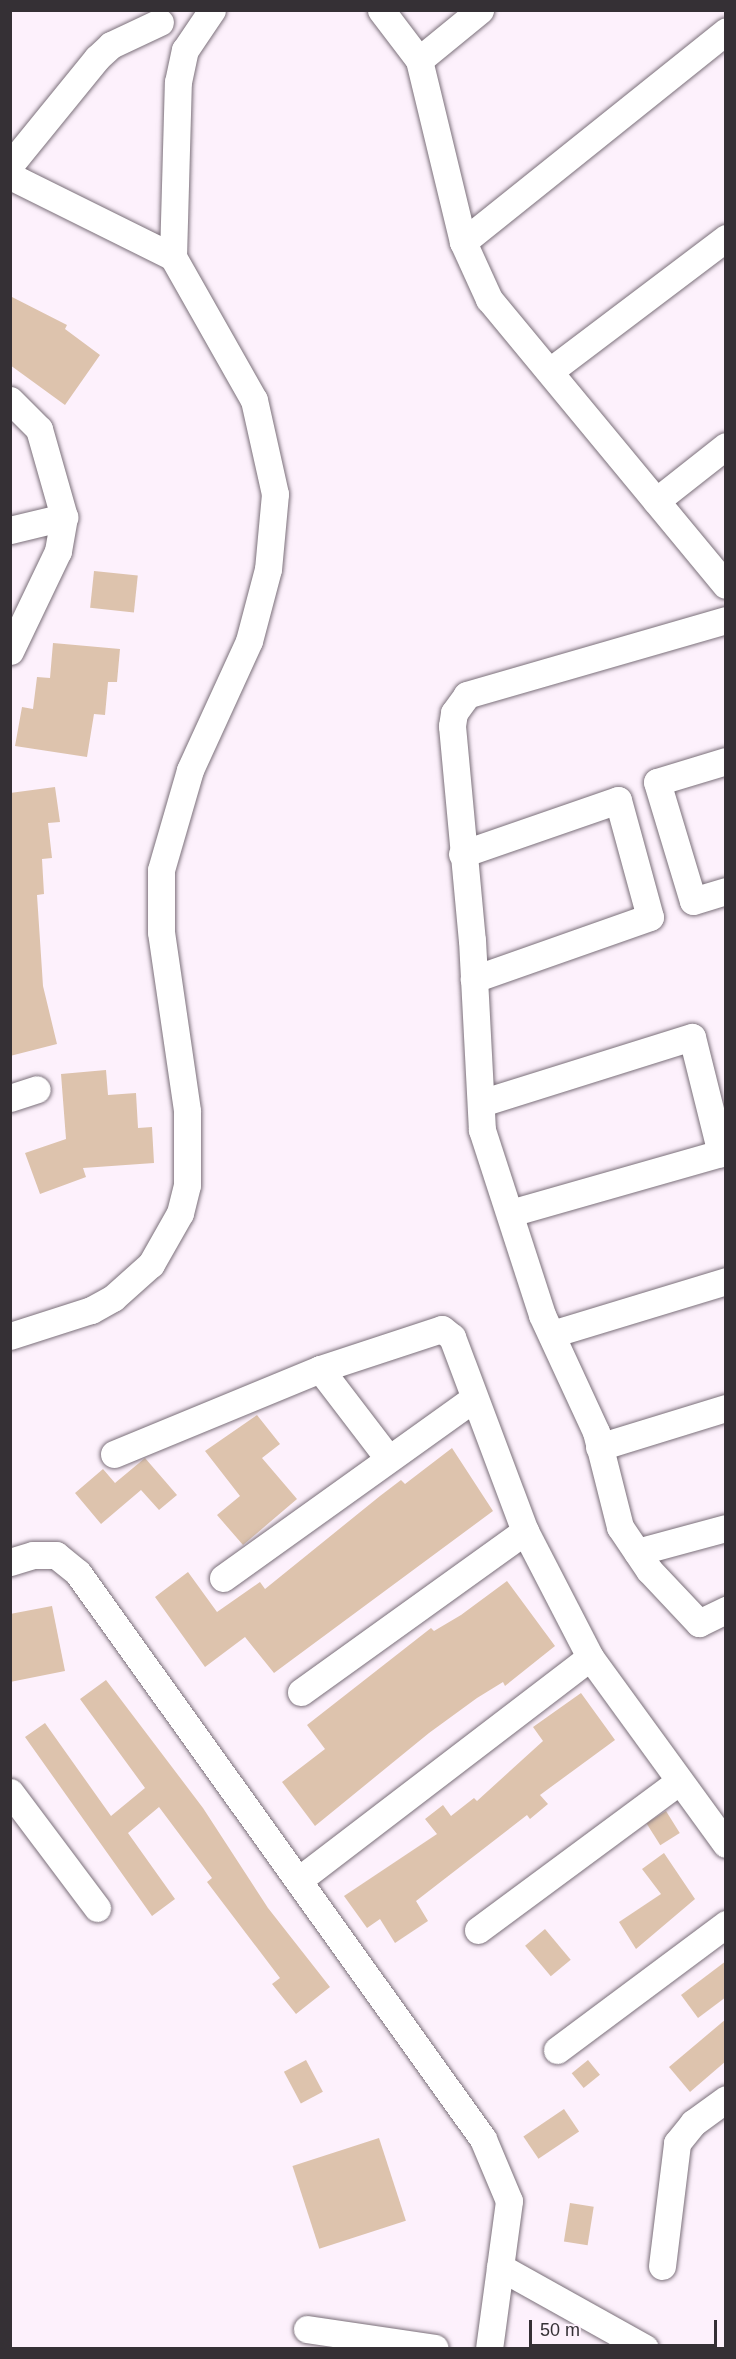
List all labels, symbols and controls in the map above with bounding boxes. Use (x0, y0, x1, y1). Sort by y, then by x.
scale bar (532, 2308, 720, 2346)
text: 50 m (540, 2320, 580, 2340)

